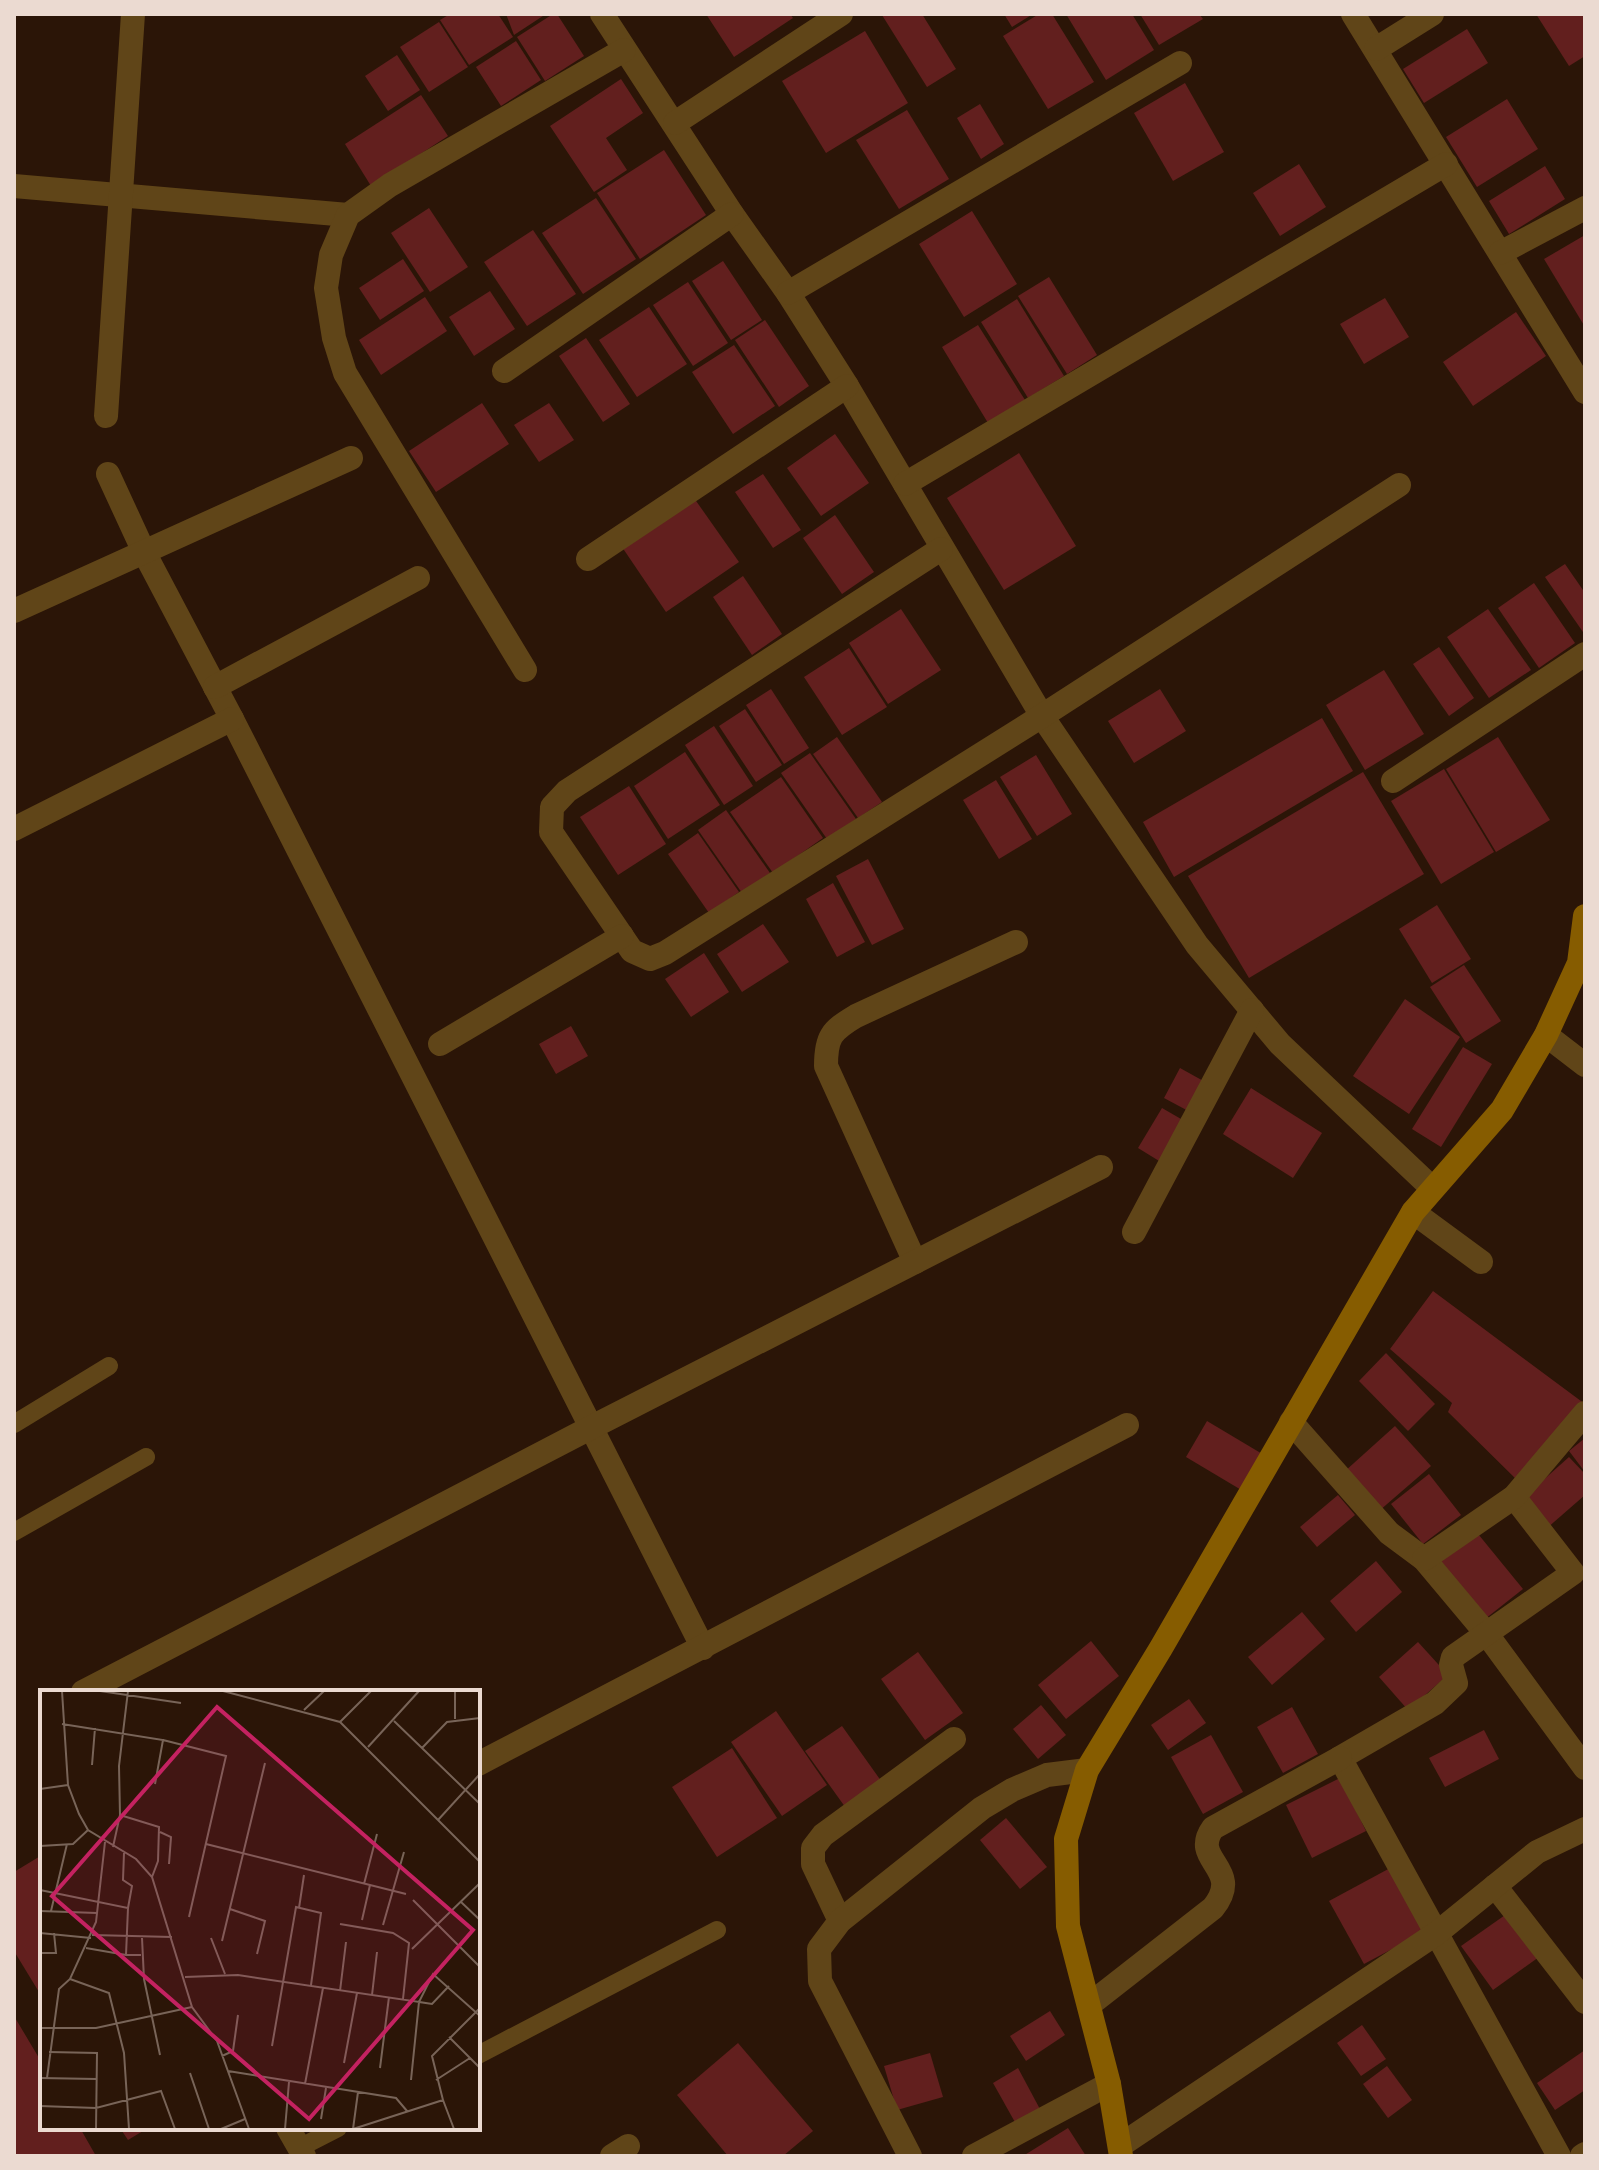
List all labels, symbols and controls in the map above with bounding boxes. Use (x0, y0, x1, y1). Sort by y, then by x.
inset map (40, 1690, 480, 2130)

